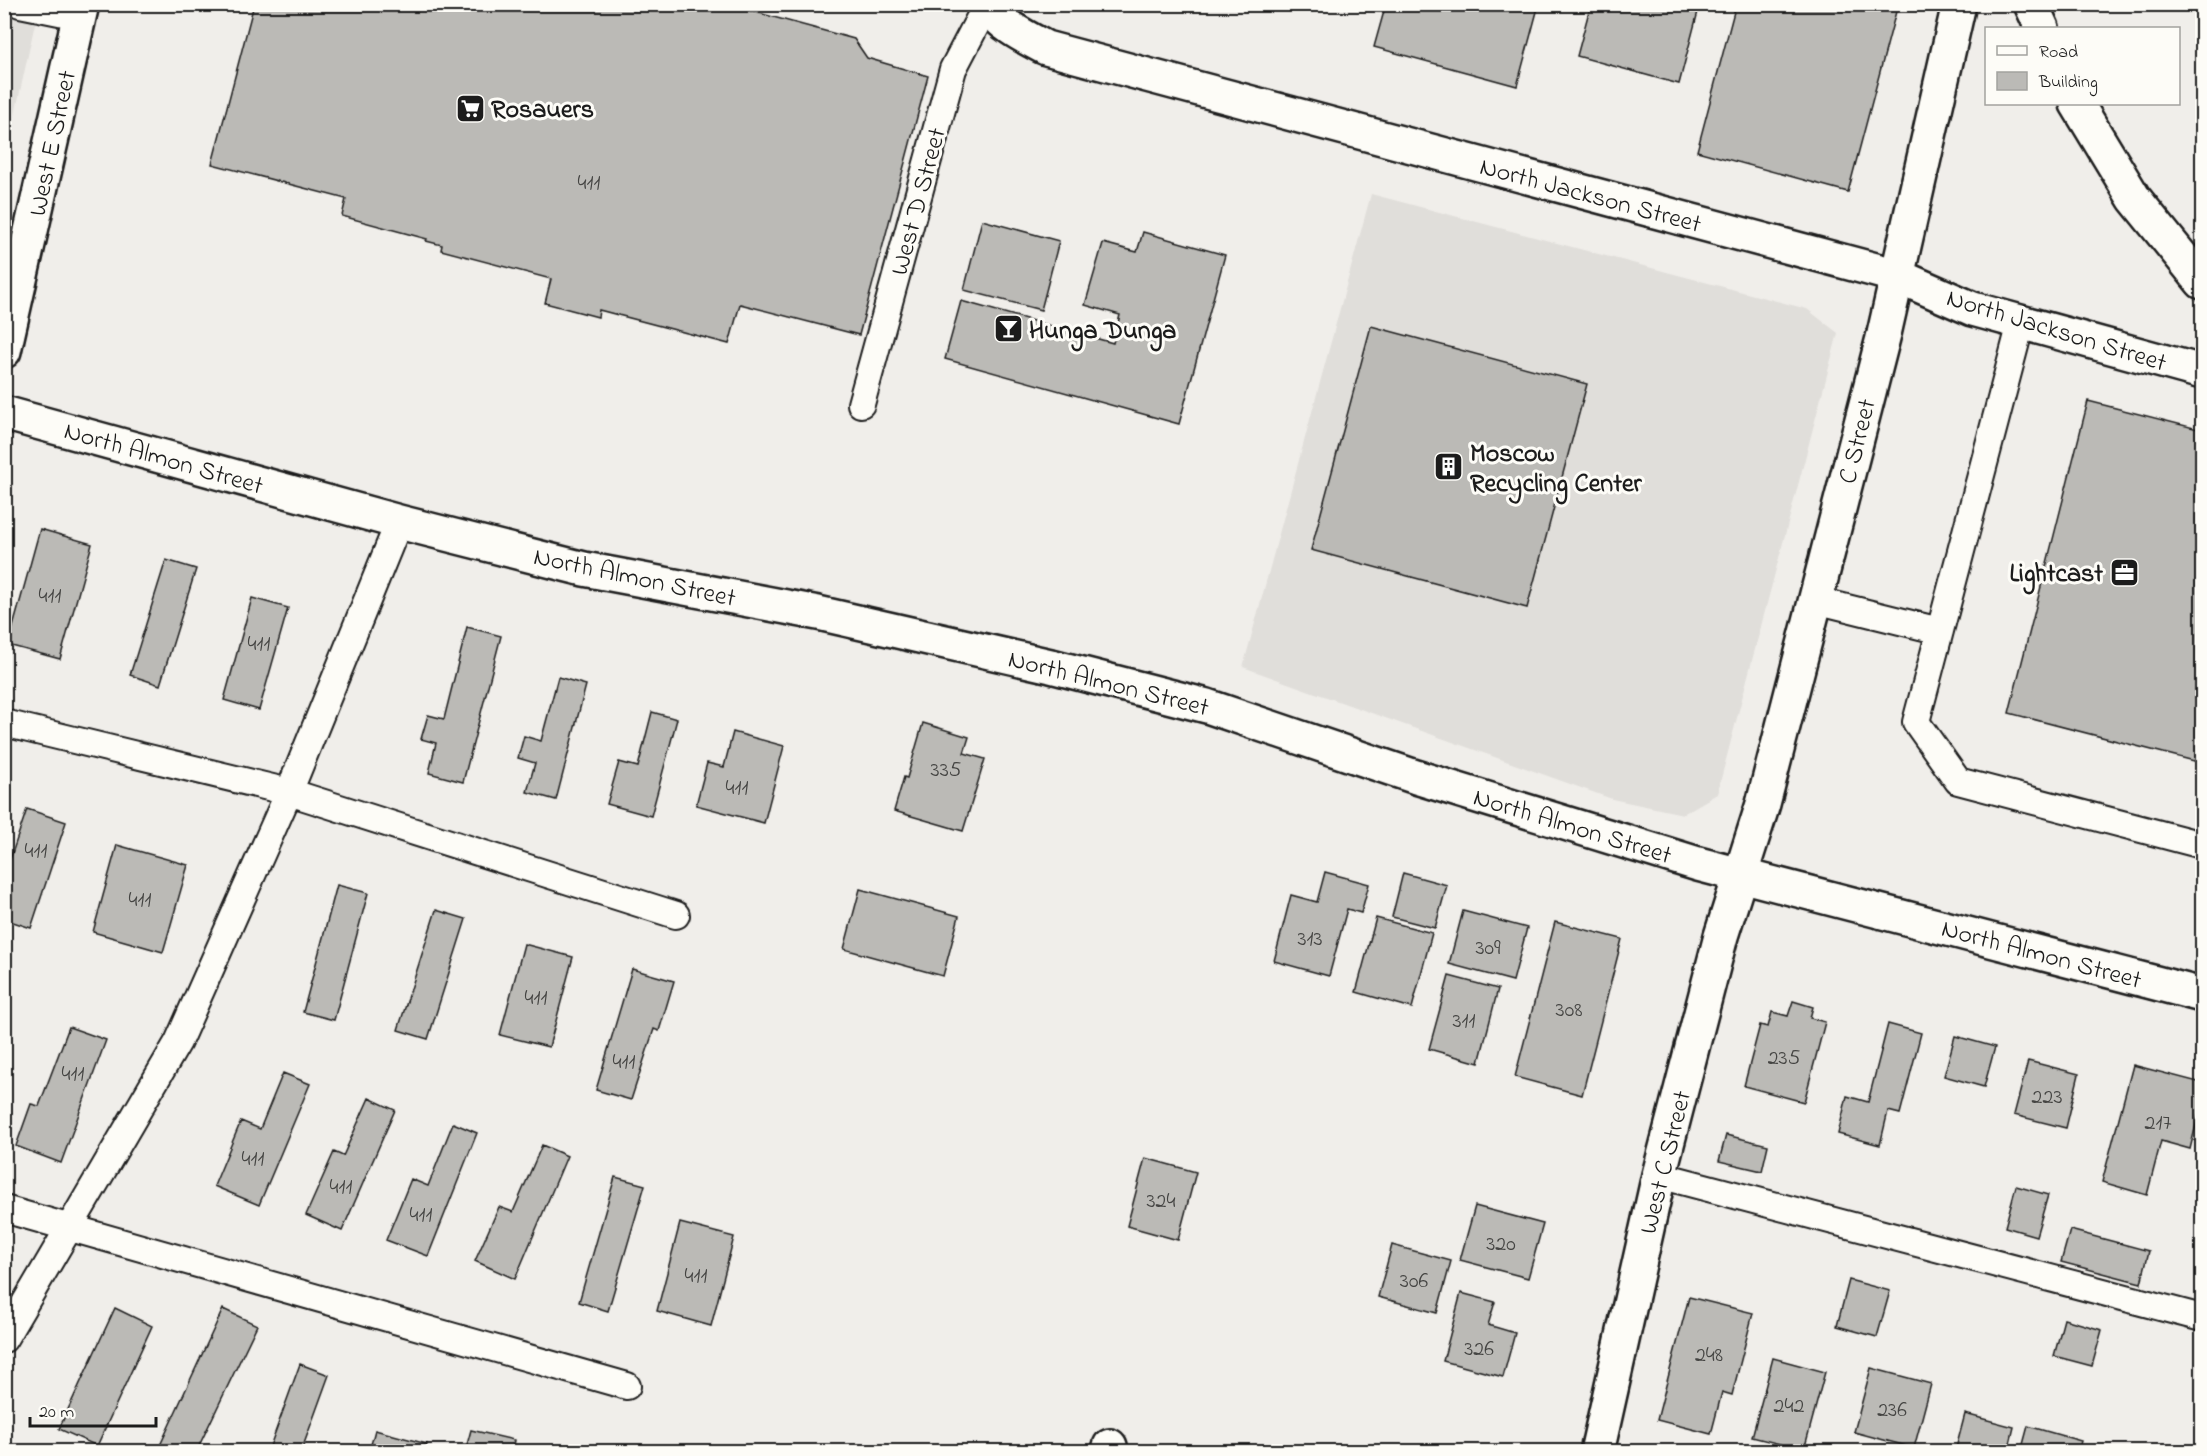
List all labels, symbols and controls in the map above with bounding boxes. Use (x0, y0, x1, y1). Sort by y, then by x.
legend (1985, 27, 2180, 105)
text: Road (2039, 40, 2078, 66)
street label: West E Street (20, 67, 88, 220)
text: Building (2038, 70, 2098, 97)
supermarket icon: Rosauers (454, 92, 486, 124)
place label: Rosauers (491, 92, 594, 130)
street label: West D Street (882, 123, 958, 280)
street label: North Jackson Street (1475, 149, 1705, 245)
house number: 411 (577, 168, 601, 200)
street label: North Jackson Street (1942, 280, 2171, 383)
bar icon: Hunga Dunga (992, 313, 1024, 345)
place label: Hunga Dunga (1029, 313, 1176, 352)
street label: C Street (1830, 395, 1888, 488)
street label: North Almon Street (59, 413, 267, 507)
place label: Moscow Recycling Center (1470, 436, 1643, 505)
building icon: Moscow Recycling Center (1433, 451, 1465, 483)
street label: North Almon Street (530, 539, 739, 619)
place label: Lightcast (2009, 556, 2103, 595)
office icon: Lightcast (2108, 556, 2140, 588)
house number: 411 (38, 581, 62, 613)
house number: 411 (247, 629, 271, 661)
street label: North Almon Street (1004, 642, 1213, 728)
house number: 335 (931, 755, 961, 787)
house number: 411 (725, 773, 749, 805)
street label: North Almon Street (1468, 780, 1676, 876)
house number: 411 (24, 836, 48, 868)
house number: 411 (128, 885, 152, 917)
street label: North Almon Street (1937, 911, 2146, 1001)
house number: 313 (1297, 924, 1323, 956)
house number: 309 (1475, 933, 1501, 965)
house number: 411 (524, 983, 548, 1015)
house number: 308 (1556, 995, 1582, 1027)
house number: 311 (1452, 1006, 1476, 1038)
house number: 235 (1768, 1043, 1800, 1075)
house number: 411 (612, 1047, 636, 1079)
house number: 411 (61, 1059, 85, 1091)
house number: 223 (2032, 1082, 2062, 1114)
street label: West C Street (1631, 1087, 1703, 1238)
house number: 217 (2145, 1108, 2172, 1140)
house number: 411 (241, 1144, 265, 1176)
house number: 411 (329, 1172, 353, 1204)
house number: 324 (1146, 1186, 1176, 1218)
house number: 411 (409, 1200, 433, 1232)
house number: 320 (1486, 1229, 1516, 1261)
house number: 411 (684, 1261, 708, 1293)
house number: 306 (1400, 1266, 1428, 1298)
house number: 326 (1464, 1334, 1494, 1366)
house number: 248 (1695, 1340, 1723, 1372)
scale bar (30, 1390, 156, 1428)
house number: 242 (1774, 1391, 1805, 1423)
house number: 236 (1877, 1395, 1907, 1427)
text: 20 m (39, 1400, 74, 1426)

